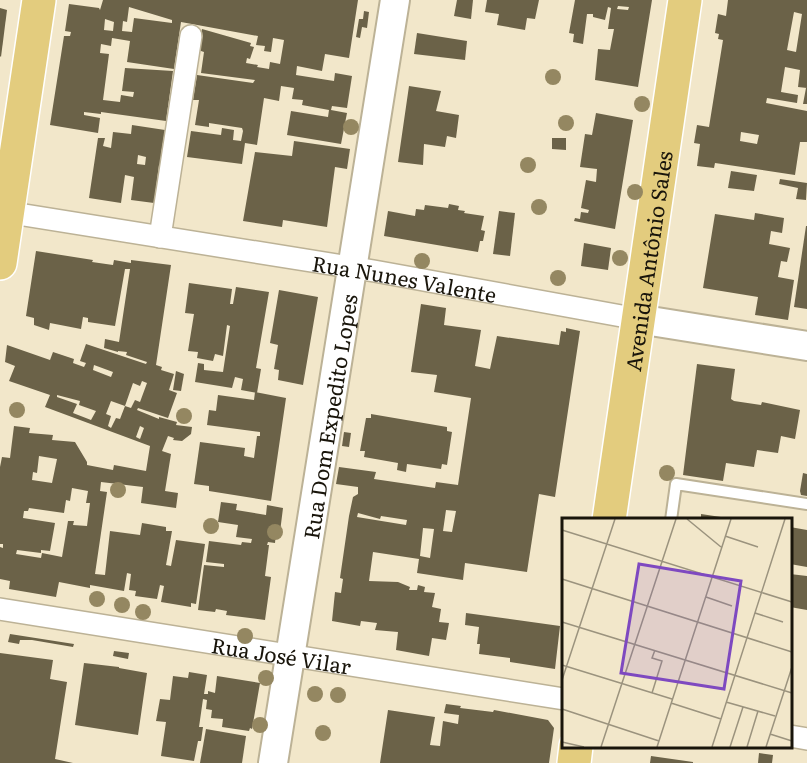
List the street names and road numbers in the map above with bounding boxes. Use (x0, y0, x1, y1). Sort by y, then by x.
street label: Avenida Antônio Sales (615, 149, 678, 373)
street label: Rua Nunes Valente (310, 246, 499, 309)
street label: Rua Dom Expedito Lopes (294, 292, 363, 541)
street label: Rua José Vilar (209, 628, 354, 680)

